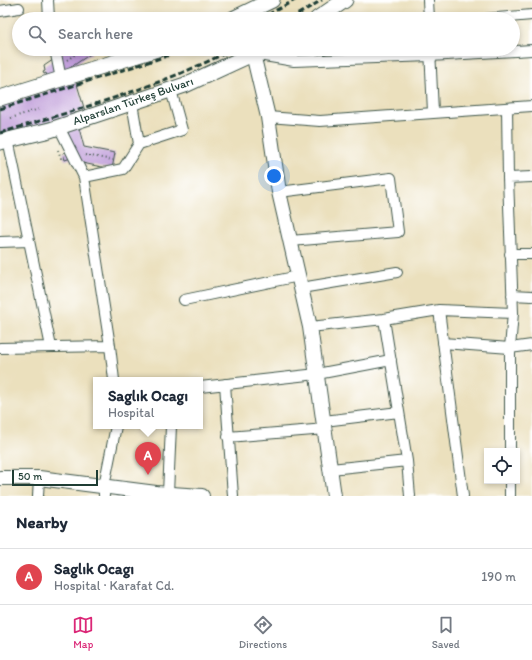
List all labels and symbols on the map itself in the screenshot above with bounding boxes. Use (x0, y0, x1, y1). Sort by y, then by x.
street label: Alparslan Türkeş Bulvarı (71, 74, 195, 128)
your location (264, 166, 284, 186)
pin: A (135, 442, 161, 475)
scale bar (12, 468, 98, 487)

